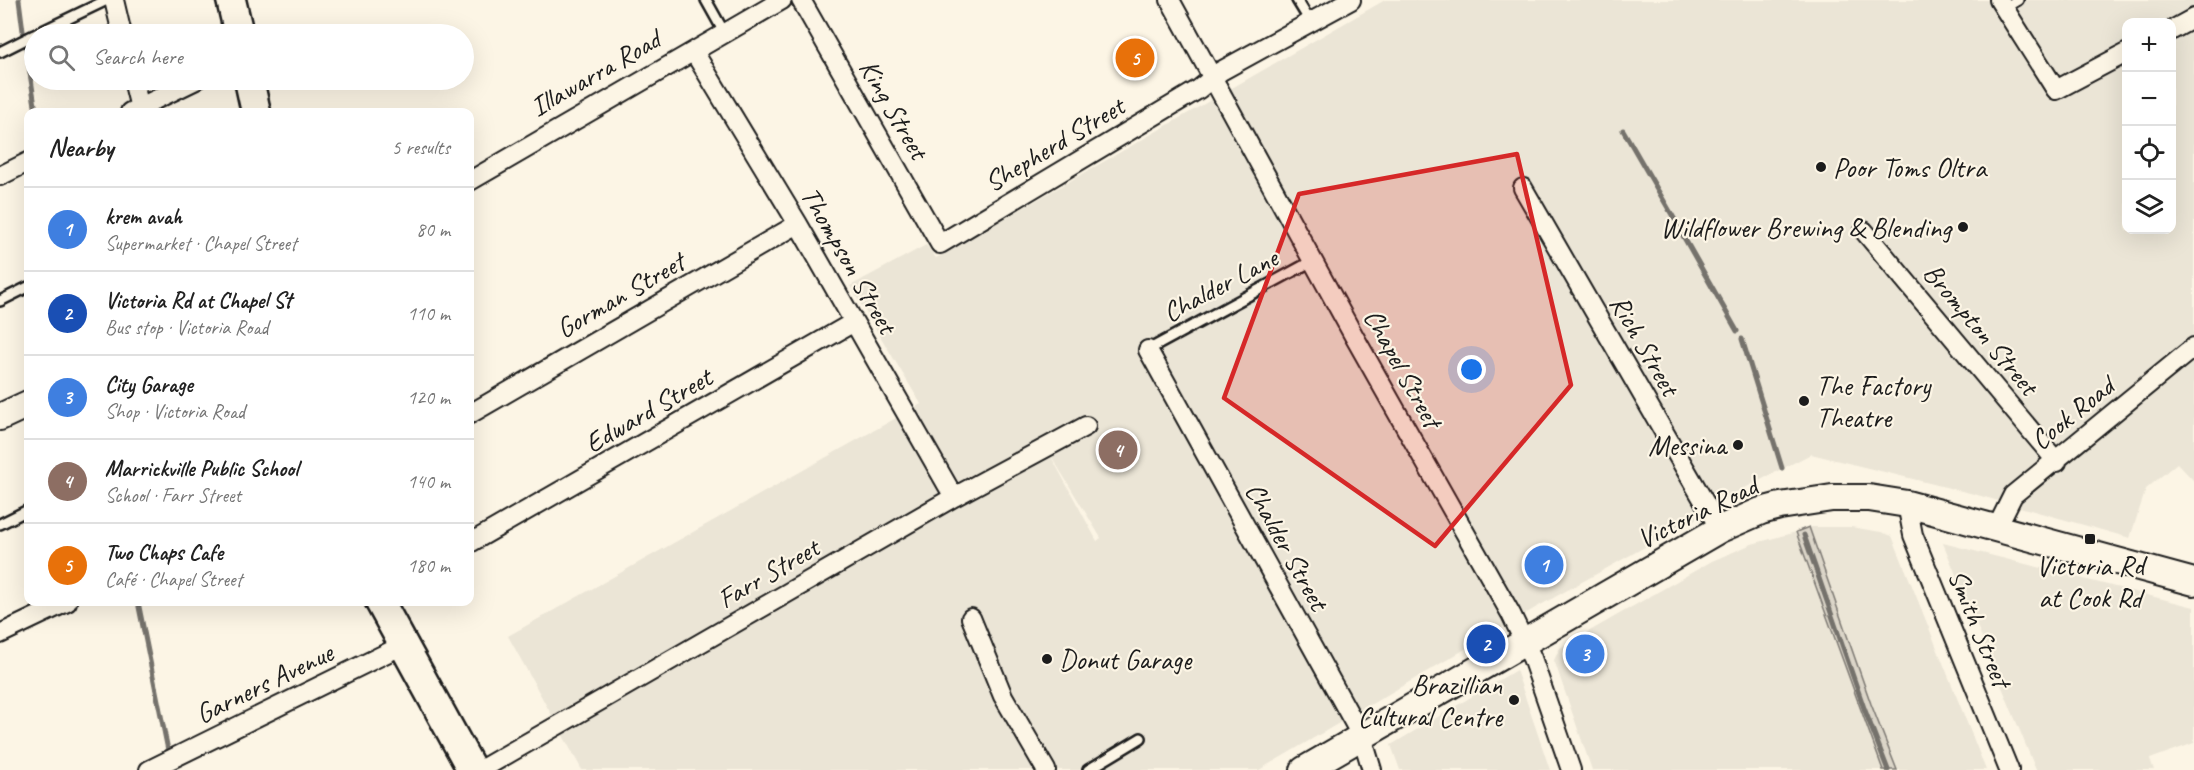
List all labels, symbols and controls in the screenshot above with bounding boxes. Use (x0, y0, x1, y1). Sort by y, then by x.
map controls (2122, 18, 2176, 234)
button: + (2122, 18, 2176, 72)
street label: Illawarra Road (524, 20, 670, 124)
search box (24, 24, 474, 90)
pin: 5 (1116, 36, 1154, 80)
icon: search (45, 41, 78, 74)
text: Search here (93, 43, 183, 71)
street label: King Street (852, 53, 938, 167)
button: − (2122, 72, 2176, 126)
street label: Shepherd Street (978, 87, 1133, 199)
button: locate (2122, 126, 2176, 180)
text: Nearby (48, 131, 113, 164)
text: 5 results (391, 135, 450, 160)
place label: Poor Toms Oltra (1833, 150, 1988, 185)
marker: Poor Toms Oltra (1814, 160, 1828, 174)
button: layers (2122, 180, 2176, 234)
street label: Thompson Street (793, 181, 906, 342)
text: krem avah (105, 203, 182, 231)
place label: Wildflower Brewing & Blending (1660, 210, 1953, 245)
text: 1 (63, 217, 72, 242)
text: 80 m (416, 217, 450, 242)
marker: Wildflower Brewing & Blending (1956, 220, 1970, 234)
text: Supermarket · Chapel Street (105, 231, 297, 256)
street label: Chalder Lane (1156, 239, 1285, 330)
street label: Gorman Street (550, 242, 694, 346)
street label: Brompton Street (1916, 256, 2048, 404)
text: Victoria Rd at Chapel St (105, 287, 292, 315)
street label: Rich Street (1602, 289, 1689, 404)
text: 2 (63, 301, 72, 326)
text: 110 m (407, 301, 450, 326)
street label: Chapel Street (1356, 302, 1452, 437)
text: Bus stop · Victoria Road (105, 315, 268, 340)
your location (1457, 355, 1486, 384)
street label: Edward Street (578, 358, 720, 460)
street label: Cook Road (2023, 366, 2124, 457)
place label: The Factory Theatre (1816, 368, 1933, 435)
text: City Garage (105, 371, 193, 399)
text: 3 (63, 385, 72, 410)
text: 120 m (407, 385, 450, 410)
marker: The Factory Theatre (1797, 394, 1811, 408)
text: Shop · Victoria Road (105, 399, 245, 424)
pin: 4 (1098, 428, 1138, 472)
place label: Messina (1648, 428, 1729, 463)
marker: Messina (1731, 438, 1745, 452)
text: Marrickville Public School (105, 455, 298, 483)
street label: Victoria Road (1631, 466, 1766, 556)
text: 4 (63, 469, 72, 494)
text: 140 m (407, 469, 450, 494)
street label: Chalder Street (1238, 476, 1338, 618)
text: School · Farr Street (105, 483, 241, 508)
street label: Farr Street (711, 529, 827, 616)
marker: Victoria Rd at Cook Rd (2083, 532, 2097, 546)
text: Two Chaps Cafe (105, 539, 223, 567)
pin: 1 (1524, 542, 1564, 588)
place label: Victoria Rd at Cook Rd (2036, 548, 2148, 615)
text: 5 (63, 553, 72, 578)
text: 180 m (407, 553, 450, 578)
street label: Smith Street (1941, 564, 2021, 695)
text: Café · Chapel Street (105, 567, 242, 592)
pin: 2 (1466, 622, 1506, 666)
pin: 3 (1566, 632, 1604, 676)
street label: Garners Avenue (190, 634, 340, 731)
place label: Donut Garage (1059, 642, 1193, 677)
marker: Donut Garage (1040, 652, 1054, 666)
place label: Brazillian Cultural Centre (1358, 667, 1504, 734)
marker: Brazillian Cultural Centre (1507, 693, 1521, 707)

